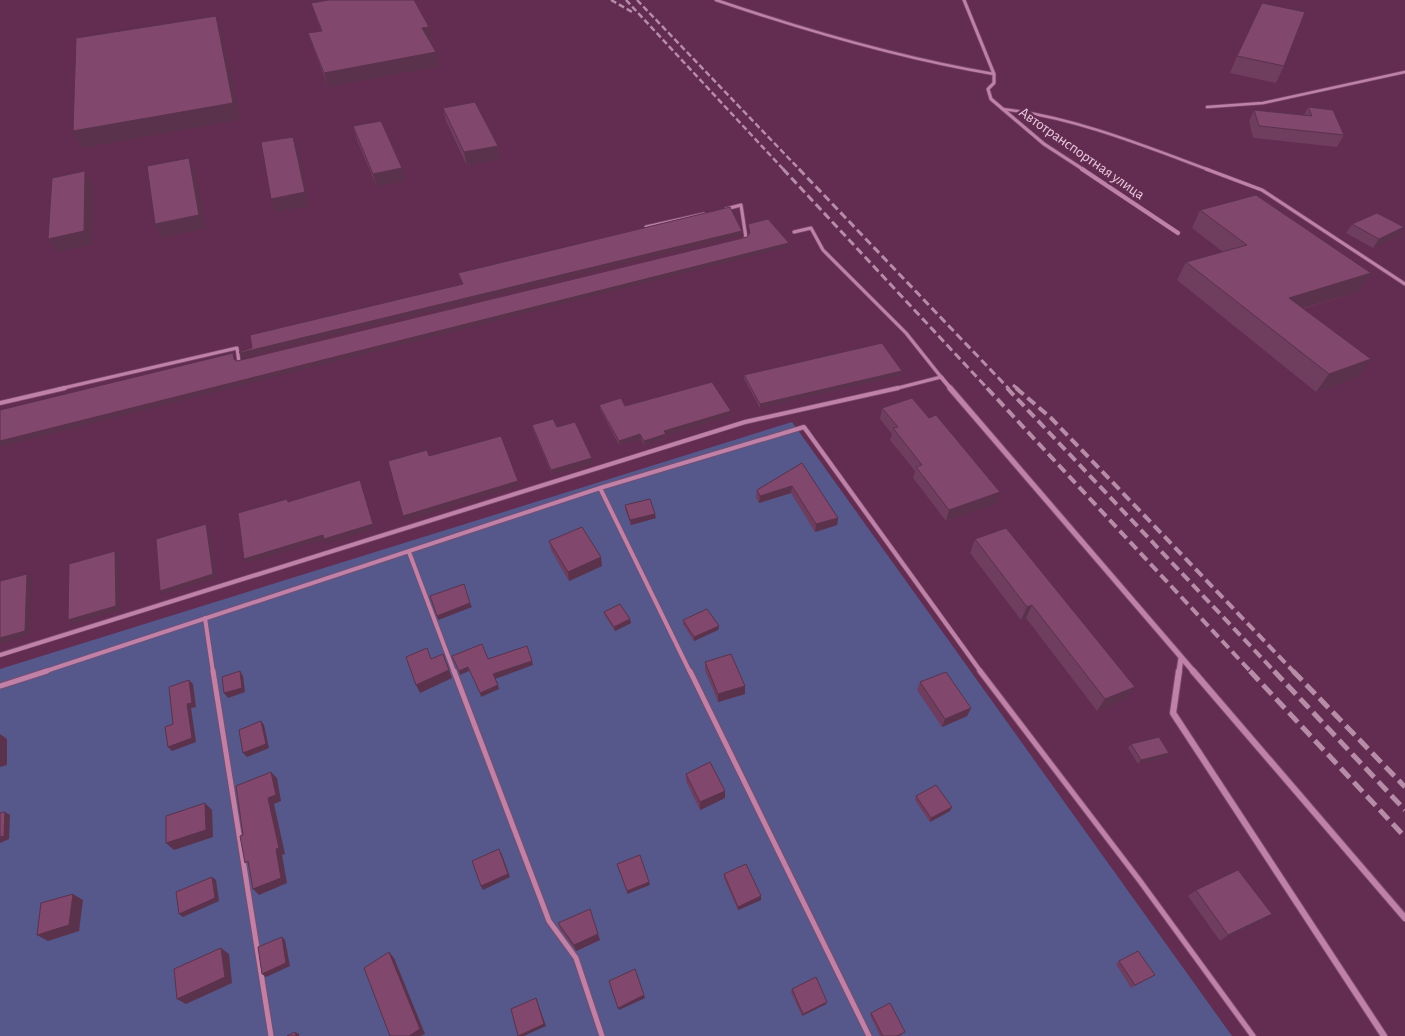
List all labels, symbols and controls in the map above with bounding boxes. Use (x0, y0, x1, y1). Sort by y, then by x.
street label: Автотранспортная улица (1016, 104, 1147, 203)

